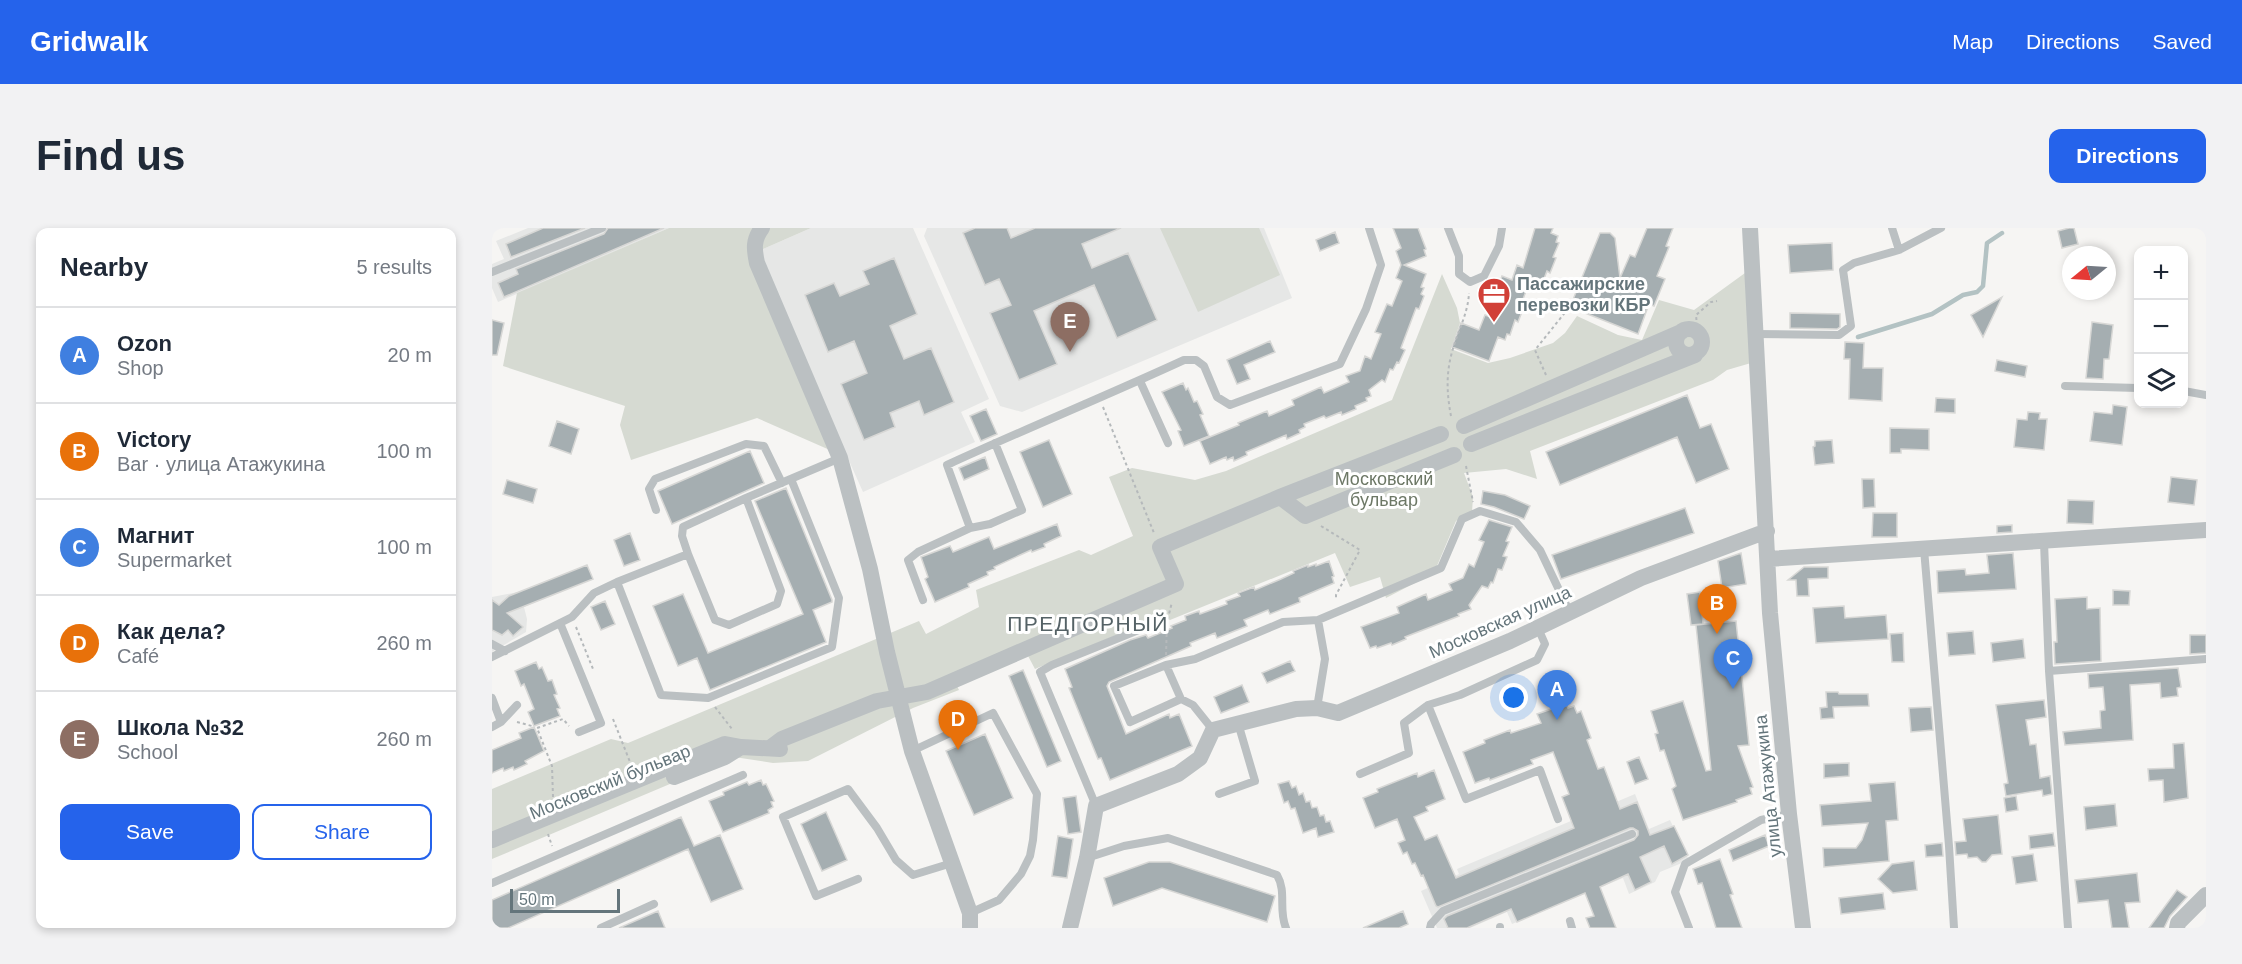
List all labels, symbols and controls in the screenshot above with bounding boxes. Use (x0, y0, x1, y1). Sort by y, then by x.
text: Gridwalk (30, 26, 148, 57)
text: Map (1952, 30, 1993, 53)
text: Directions (2026, 30, 2119, 53)
text: Saved (2152, 30, 2212, 53)
button: Directions (2049, 129, 2206, 183)
text: Find us (36, 132, 185, 179)
north arrow (2062, 246, 2116, 300)
map controls (2134, 246, 2188, 408)
button: + (2134, 246, 2188, 300)
text: Nearby (60, 252, 148, 282)
text: 5 results (356, 256, 432, 278)
place label: Пассажирские перевозки КБР (1517, 274, 1650, 315)
office icon: Пассажирские перевозки КБР (1476, 276, 1512, 323)
button: − (2134, 300, 2188, 354)
pin: E (1050, 302, 1090, 352)
text: Ozon (117, 331, 172, 356)
text: A (72, 344, 87, 366)
text: 20 m (388, 344, 432, 366)
button: layers (2134, 354, 2188, 408)
text: Shop (117, 357, 164, 379)
text: Victory (117, 427, 191, 452)
text: B (72, 440, 87, 462)
text: 100 m (376, 440, 432, 462)
text: Bar · улица Атажукина (117, 453, 325, 475)
park label: Московский бульвар (1335, 469, 1433, 510)
text: Магнит (117, 523, 195, 548)
text: C (72, 536, 87, 558)
text: 100 m (376, 536, 432, 558)
text: Supermarket (117, 549, 232, 571)
street label: Московская улица (1426, 581, 1575, 662)
pin: B (1698, 584, 1736, 634)
district label: ПРЕДГОРНЫЙ (1007, 612, 1169, 635)
text: Как дела? (117, 619, 226, 644)
text: D (72, 632, 87, 654)
text: 260 m (376, 632, 432, 654)
pin: C (1714, 640, 1752, 689)
text: Café (117, 645, 159, 667)
pin: A (1538, 670, 1576, 720)
your location (1499, 683, 1528, 712)
pin: D (938, 700, 978, 750)
street label: улица Атажукина (1750, 713, 1785, 858)
text: Школа №32 (117, 715, 244, 740)
text: E (73, 728, 86, 750)
text: 260 m (376, 728, 432, 750)
text: School (117, 741, 178, 763)
street label: Московский бульвар (527, 741, 693, 823)
button: Save (60, 804, 240, 860)
button: Share (252, 804, 432, 860)
scale bar (510, 886, 620, 914)
text: 50 m (519, 891, 555, 908)

